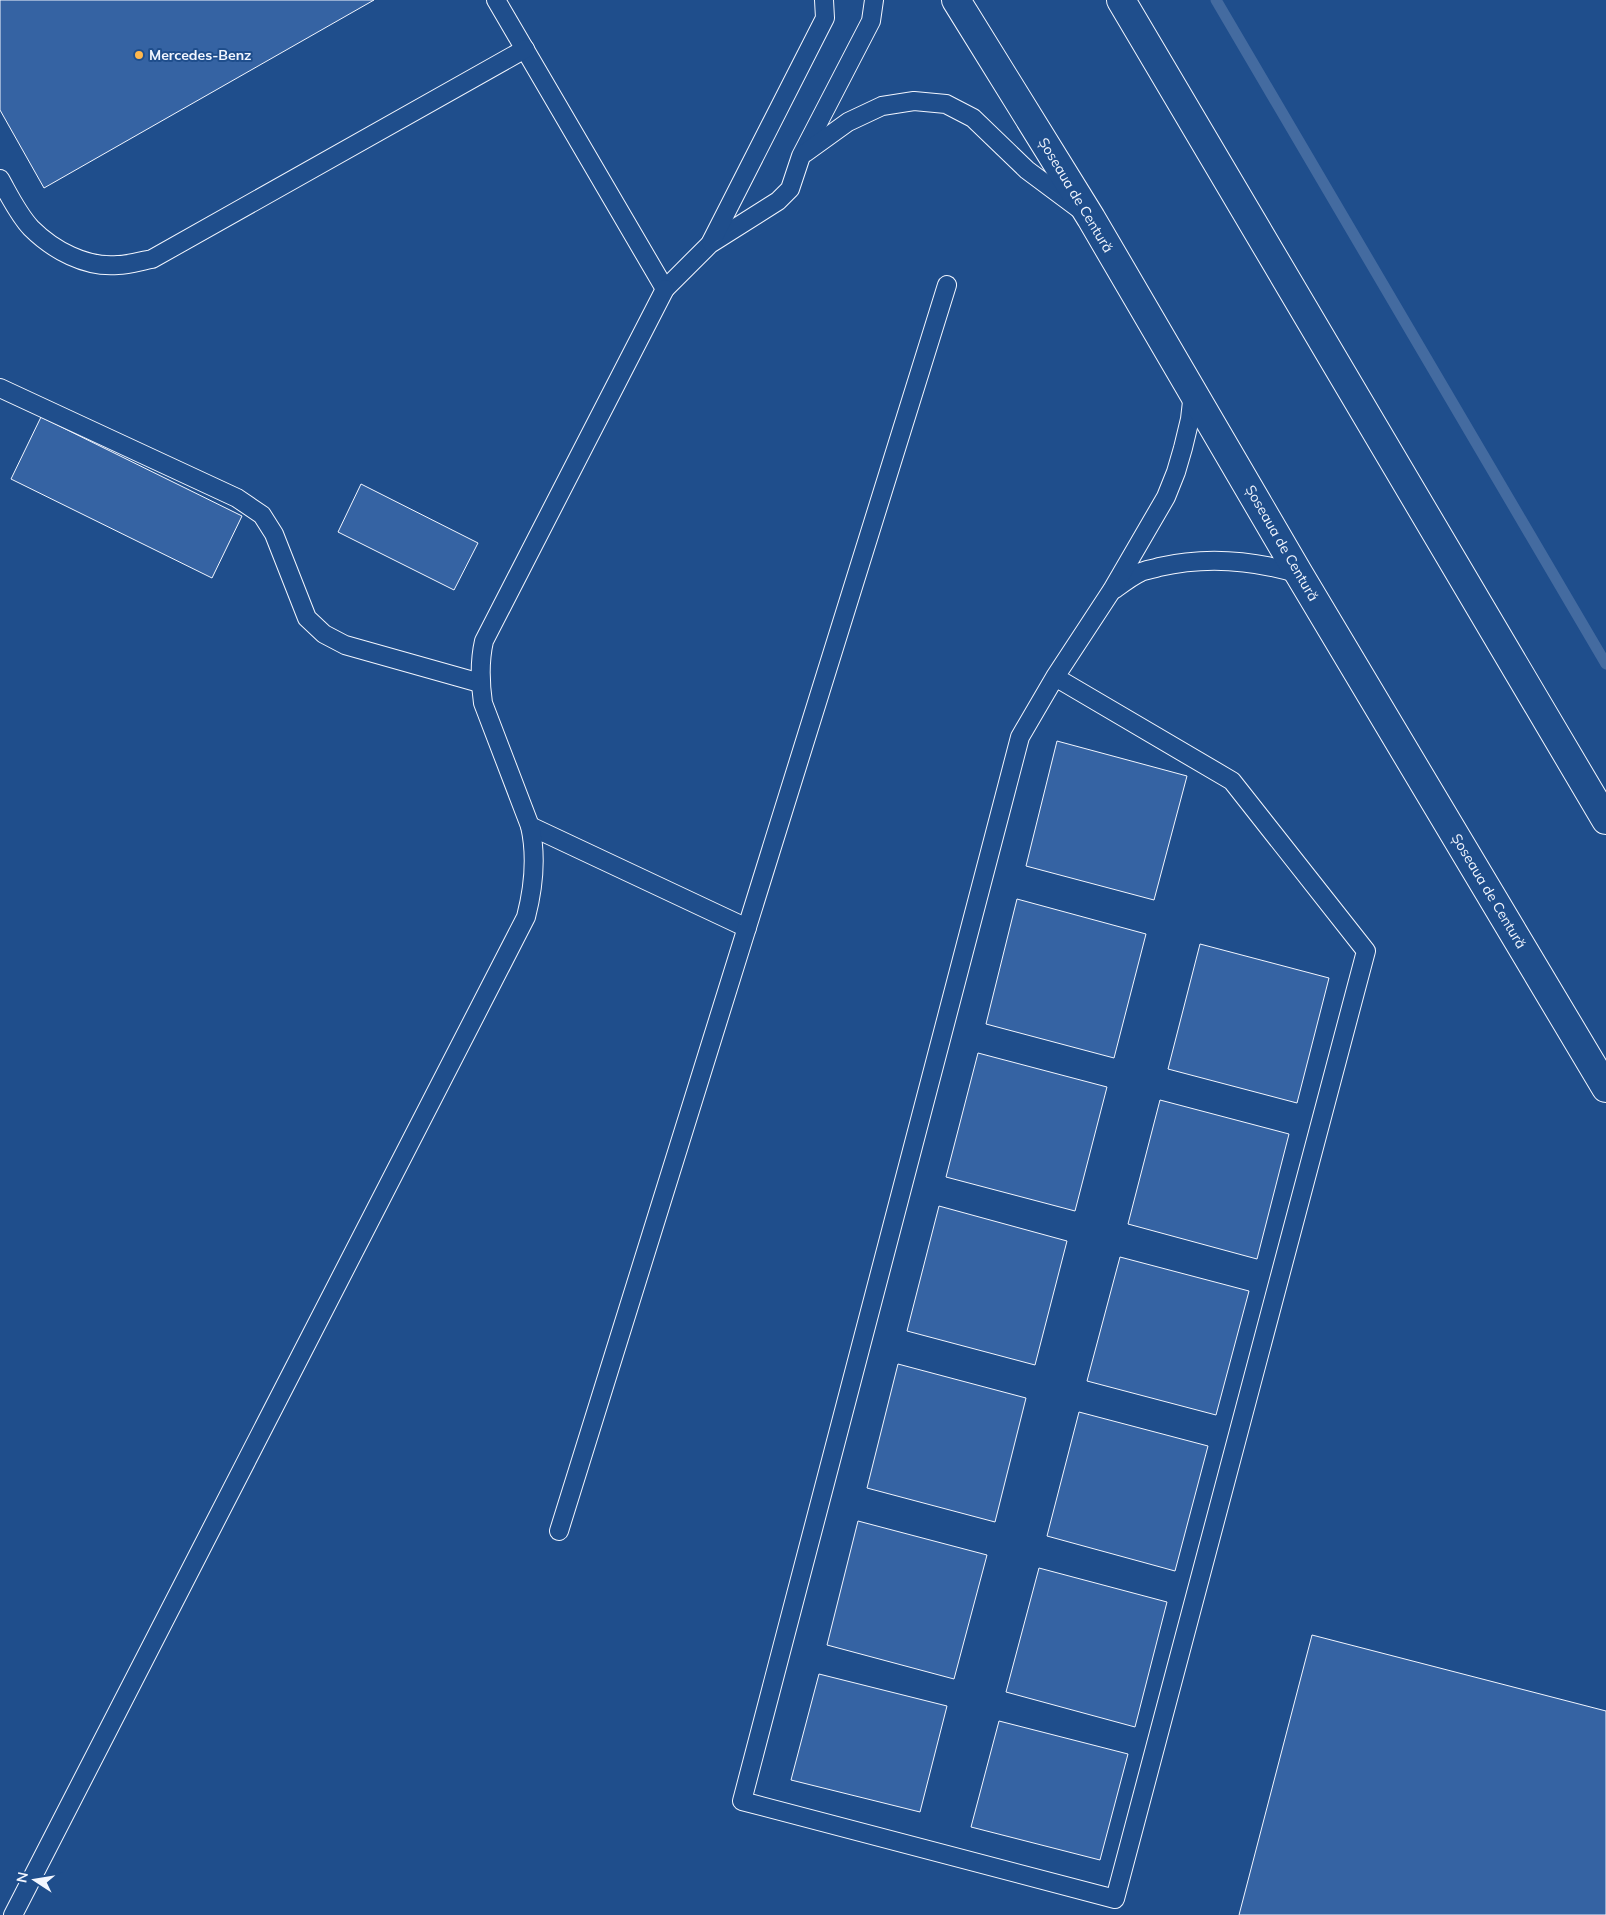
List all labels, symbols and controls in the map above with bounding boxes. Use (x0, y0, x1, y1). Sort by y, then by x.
place label: Mercedes-Benz (149, 46, 251, 64)
marker: Mercedes-Benz (133, 49, 145, 61)
street label: Șoseaua de Centură (1035, 134, 1117, 256)
street label: Șoseaua de Centură (1241, 482, 1323, 604)
street label: Șoseaua de Centură (1448, 830, 1530, 952)
north arrow (10, 1855, 60, 1905)
text: N (12, 1870, 32, 1884)

